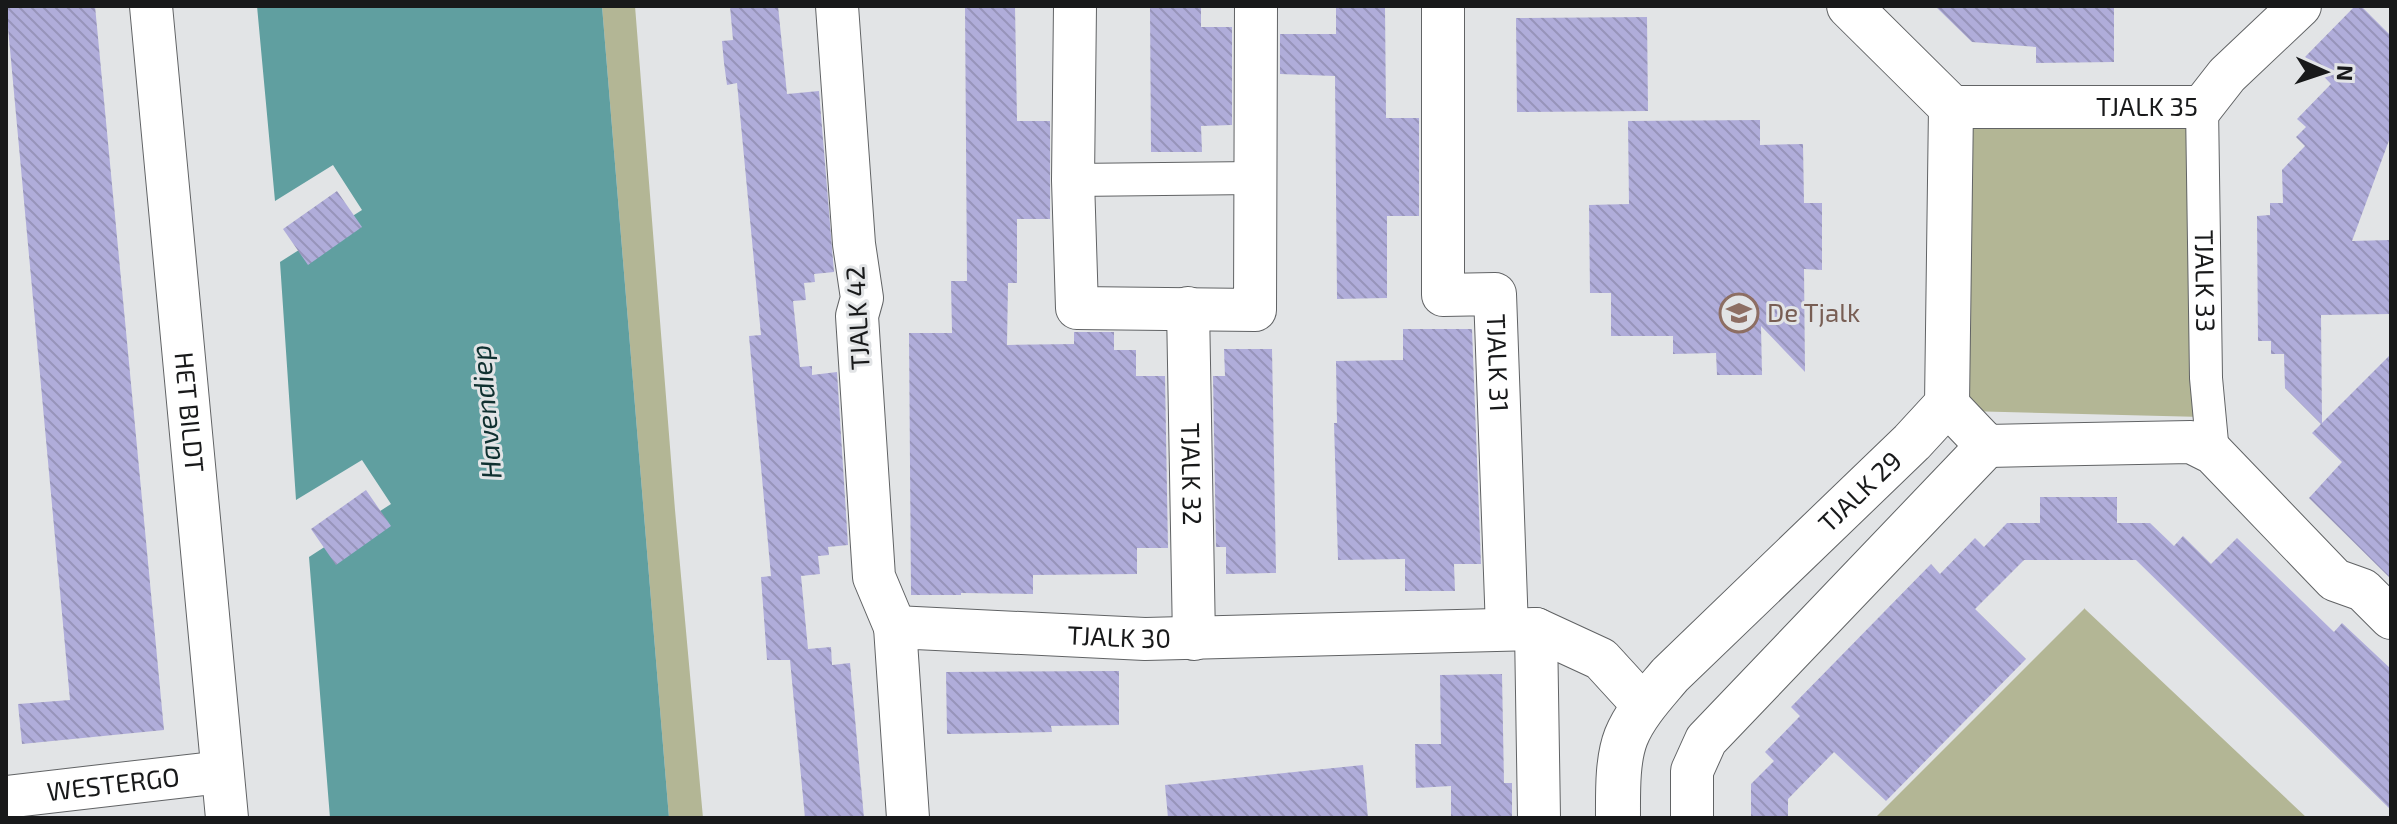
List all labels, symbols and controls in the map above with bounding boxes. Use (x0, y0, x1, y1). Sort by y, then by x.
north arrow (2285, 32, 2365, 112)
text: N (2333, 64, 2359, 82)
street label: TJALK 35 (2096, 90, 2198, 121)
street label: TJALK 33 (2190, 230, 2222, 332)
street label: TJALK 42 (838, 265, 875, 371)
school or university icon: De Tjalk (1718, 292, 1760, 334)
place label: De Tjalk (1767, 296, 1860, 327)
street label: TJALK 31 (1482, 313, 1516, 413)
water label: Havendiep (462, 343, 508, 481)
street label: HET BILDT (169, 351, 212, 474)
street label: TJALK 32 (1176, 422, 1209, 525)
street label: TJALK 29 (1811, 444, 1907, 538)
street label: TJALK 30 (1067, 618, 1171, 653)
street label: WESTERGO (45, 760, 181, 806)

